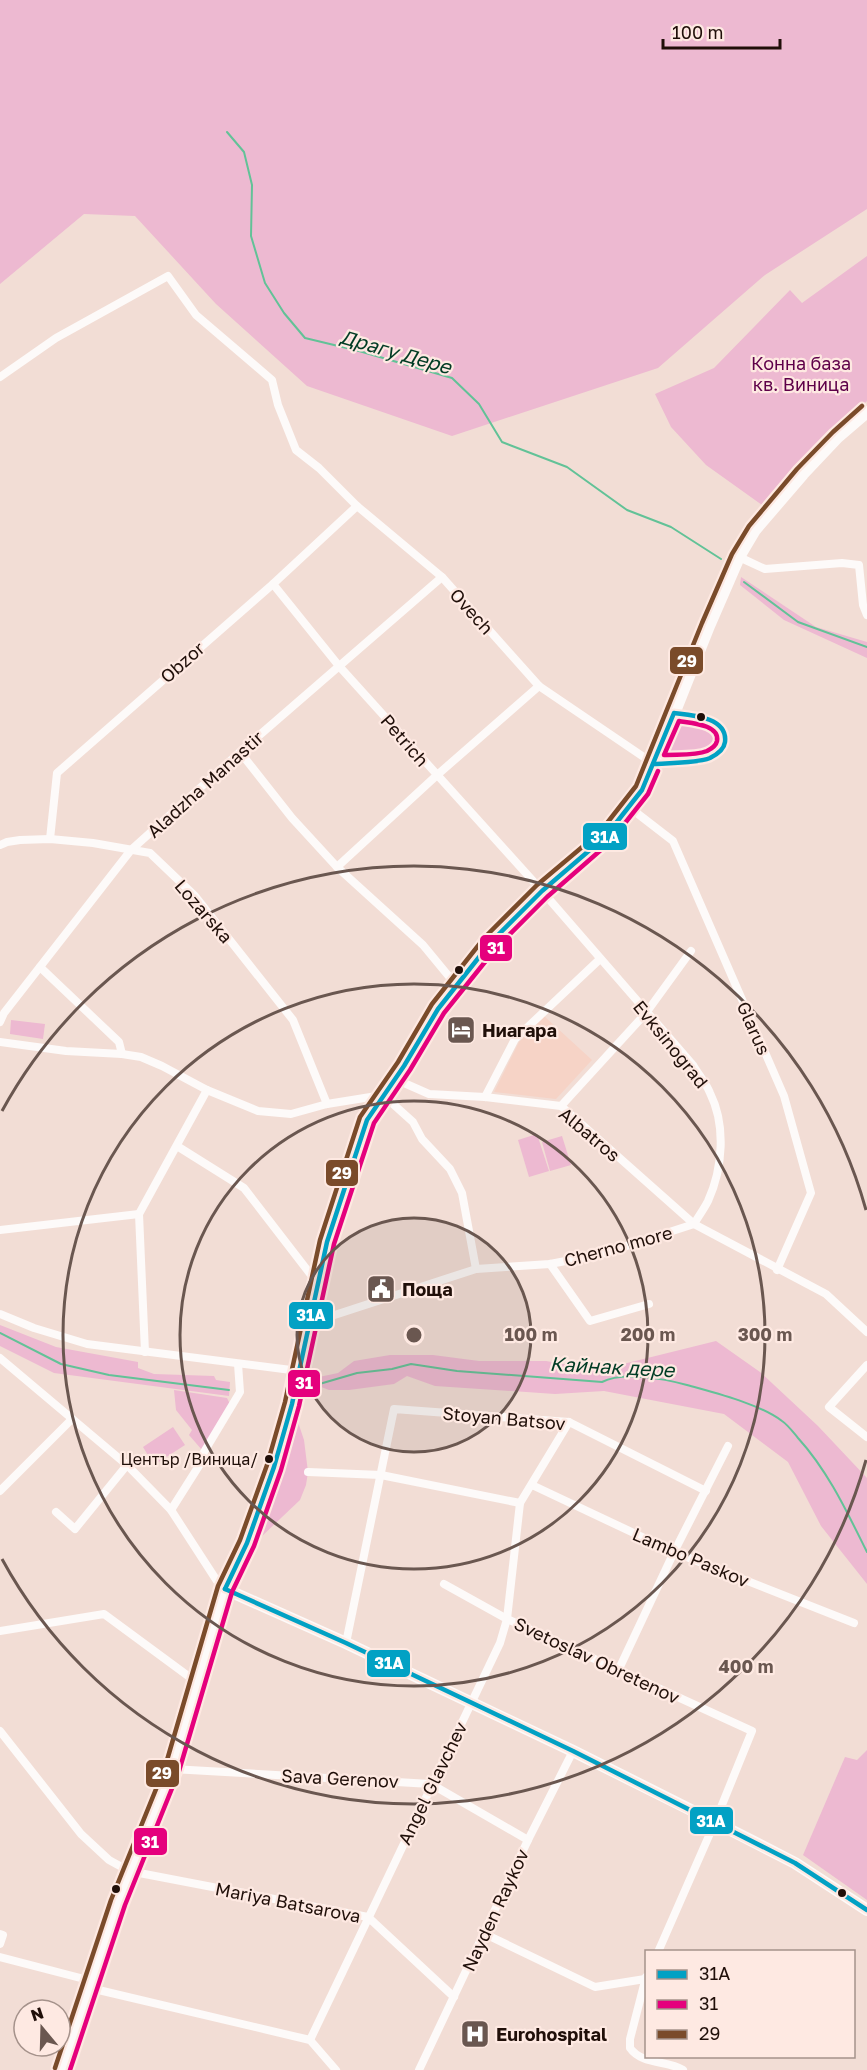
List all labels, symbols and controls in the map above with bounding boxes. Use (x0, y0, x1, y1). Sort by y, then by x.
scale bar (663, 12, 780, 50)
text: 100 m (672, 21, 723, 43)
water label: Драгу Дере (337, 323, 455, 380)
park label: Конна база кв. Виница (751, 352, 851, 395)
street label: Ovech (446, 583, 498, 639)
street label: Obzor (155, 637, 209, 687)
line badge: 29 (669, 646, 704, 675)
text: 29 (677, 651, 697, 671)
street label: Petrich (376, 709, 434, 771)
unlabelled marker (695, 711, 707, 723)
street label: Aladzha Manastir (142, 726, 268, 842)
line badge: 31А (582, 822, 628, 851)
text: 31А (590, 827, 620, 847)
street label: Lozarska (170, 875, 238, 947)
line badge: 31 (479, 934, 513, 962)
text: 31 (487, 938, 505, 958)
unlabelled marker (453, 964, 465, 976)
street label: Evksinograd (629, 996, 713, 1092)
street label: Glarus (733, 998, 775, 1058)
hotel icon: Ниагара (445, 1014, 477, 1046)
place label: Ниагара (482, 1019, 557, 1041)
street label: Albatros (555, 1102, 625, 1166)
line badge: 29 (325, 1159, 359, 1187)
text: 29 (332, 1163, 352, 1183)
street label: Cherno more (561, 1221, 675, 1271)
public building icon: Поща (365, 1273, 397, 1305)
place label: Поща (402, 1278, 453, 1300)
line badge: 31А (288, 1301, 334, 1330)
text: 31А (296, 1305, 326, 1325)
text: 100 m (505, 1323, 557, 1345)
text: 200 m (621, 1323, 675, 1345)
text: 300 m (738, 1323, 792, 1345)
centre of rings (404, 1325, 424, 1345)
water label: Кайнак дере (549, 1351, 676, 1381)
line badge: 31 (287, 1369, 321, 1398)
text: 31 (295, 1373, 313, 1393)
street label: Stoyan Batsov (442, 1402, 566, 1434)
place label: Център /Виница/ (121, 1449, 258, 1469)
marker: Център /Виница/ (263, 1453, 275, 1465)
street label: Lambo Paskov (629, 1523, 753, 1591)
street label: Svetoslav Obretenov (511, 1612, 683, 1708)
line badge: 31А (366, 1649, 411, 1678)
text: 31А (374, 1653, 404, 1673)
text: 400 m (719, 1655, 773, 1677)
street label: Angel Glavchev (393, 1718, 471, 1848)
line badge: 29 (145, 1759, 180, 1788)
text: 29 (152, 1763, 172, 1783)
street label: Sava Gerenov (281, 1764, 399, 1792)
line badge: 31А (689, 1806, 734, 1835)
text: 31А (696, 1811, 726, 1831)
line badge: 31 (133, 1827, 168, 1856)
text: 31 (141, 1832, 159, 1852)
street label: Nayden Raykov (457, 1845, 533, 1975)
street label: Mariya Batsarova (213, 1877, 363, 1927)
unlabelled marker (110, 1883, 122, 1895)
unlabelled marker (836, 1887, 848, 1899)
legend (645, 1950, 855, 2058)
text: 31А (699, 1962, 730, 1984)
text: 31 (699, 1992, 719, 2014)
north arrow (12, 1998, 72, 2058)
text: N (28, 2002, 46, 2025)
hospital icon: Eurohospital (459, 2018, 491, 2050)
text: 29 (699, 2022, 720, 2044)
place label: Eurohospital (496, 2023, 607, 2045)

